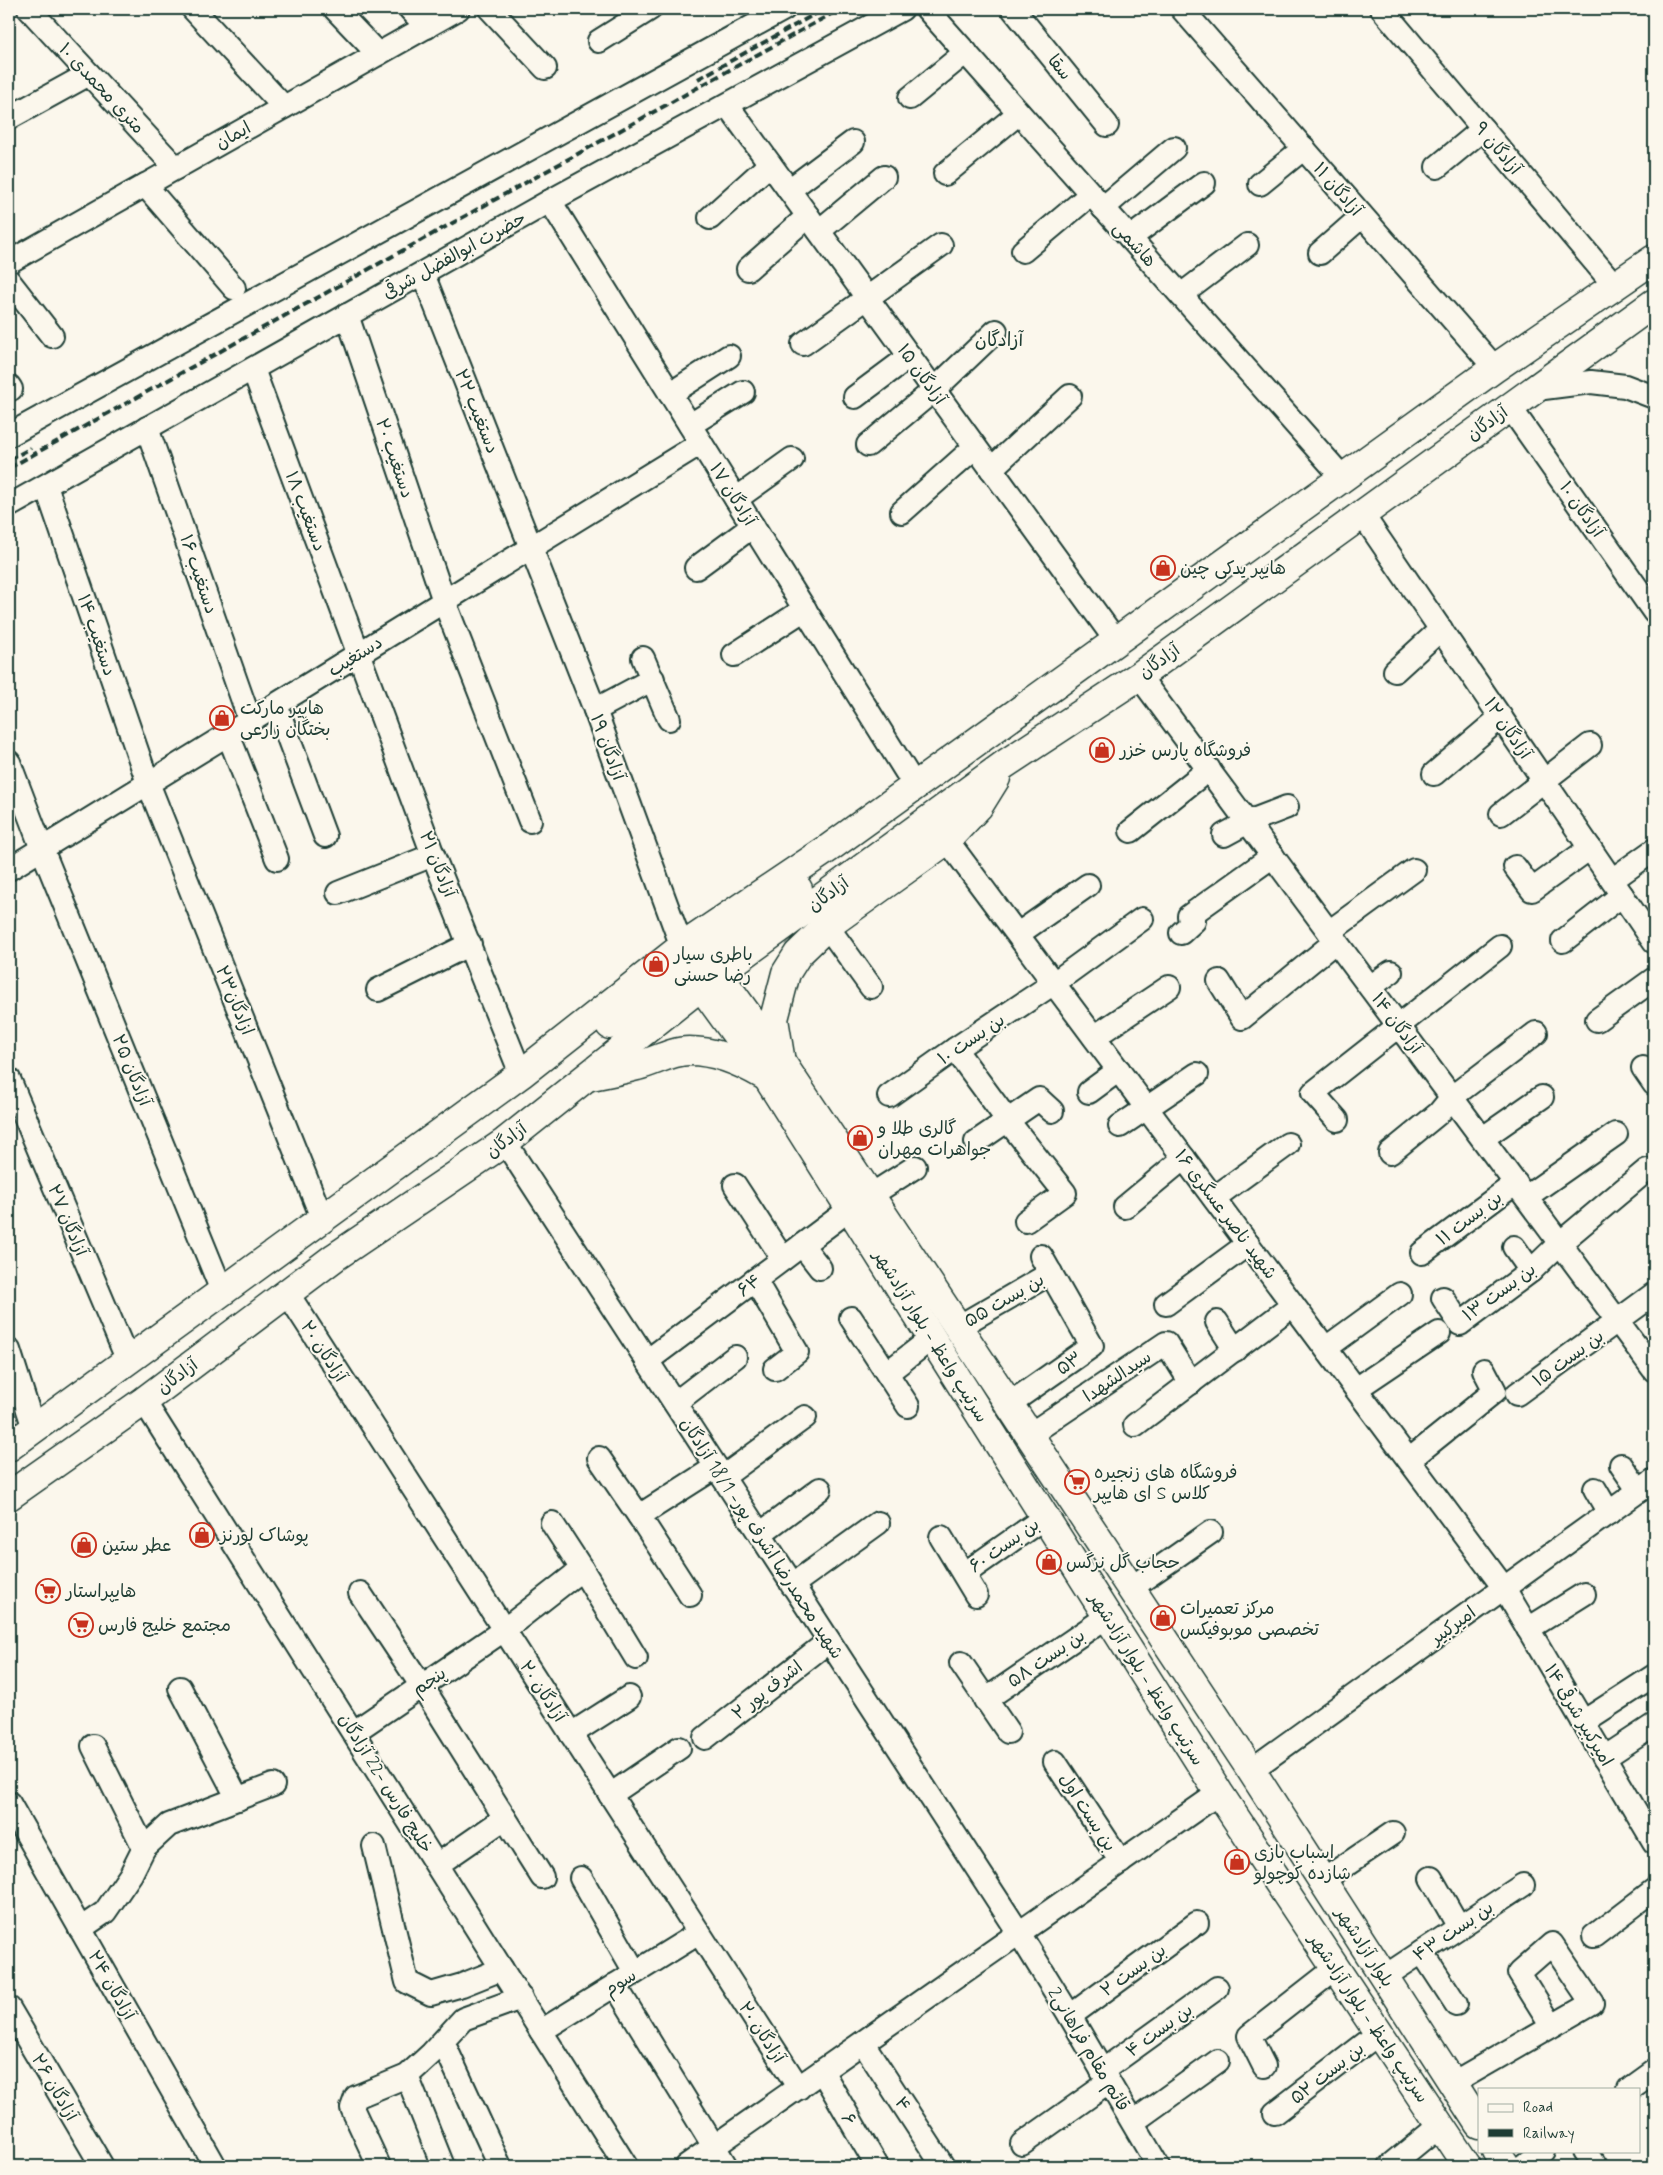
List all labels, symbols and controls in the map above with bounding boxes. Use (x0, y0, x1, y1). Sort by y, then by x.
street label: ۱۰ متری محمدی (53, 38, 150, 139)
street label: سقا (1042, 50, 1077, 86)
street label: ایمان (211, 116, 256, 155)
street label: ۹ آزادگان (1468, 117, 1527, 181)
street label: ۱۱ آزادگان (1307, 158, 1368, 223)
street label: حضرت ابوالفضل شرقی (378, 206, 531, 305)
street label: هاشمی (1107, 217, 1161, 273)
district label: آزادگان (975, 328, 1025, 353)
street label: ۱۵ آزادگان (891, 339, 952, 411)
street label: دستغیب ۲۲ (448, 366, 504, 457)
street label: آزادگان (1462, 400, 1514, 447)
street label: دستغیب ۲۰ (369, 415, 419, 501)
street label: ۱۷ آزادگان (703, 458, 762, 532)
street label: دستغیب ۱۸ (279, 468, 331, 555)
street label: ۱۰ آزادگان (1553, 477, 1610, 544)
street label: دستغیب ۱۶ (173, 531, 223, 617)
shop icon: هایپر یدکی چین (1150, 555, 1176, 581)
place label: هایپر یدکی چین (1180, 557, 1286, 581)
street label: دستغیب ۱۴ (71, 591, 121, 679)
street label: دستغیب (324, 631, 387, 683)
street label: آزادگان (1134, 638, 1186, 685)
street label: ۱۲ آزادگان (1478, 693, 1537, 765)
place label: هاپیر مارکت بختگان زارعی (240, 697, 331, 742)
shop icon: هاپیر مارکت بختگان زارعی (209, 705, 235, 731)
street label: ۱۹ آزادگان (584, 711, 631, 785)
shop icon: فروشگاه پارس خزر (1089, 737, 1115, 763)
place label: فروشگاه پارس خزر (1118, 739, 1251, 763)
street label: ۲۱ آزادگان (413, 828, 462, 903)
street label: آزادگان (803, 871, 855, 918)
place label: باطری سیار رضا حسنی (672, 943, 753, 988)
shop icon: باطری سیار رضا حسنی (643, 951, 669, 977)
street label: ۲۳ازادگان (209, 962, 259, 1039)
street label: ۱۴ آزادگان (1365, 988, 1428, 1060)
street label: بن بست ۱۰ (933, 1009, 1010, 1071)
street label: ۲۵ آزادگان (106, 1031, 157, 1111)
street label: آزادگان (481, 1116, 533, 1164)
place label: گالری طلا و جواهرات مهران (876, 1117, 991, 1162)
shop icon: گالری طلا و جواهرات مهران (847, 1125, 873, 1151)
street label: ۱۶ شهید ناصر عسگری (1168, 1145, 1282, 1284)
street label: ۲۷ آزادگان (41, 1181, 94, 1261)
street label: بن بست ۱۱ (1432, 1186, 1508, 1252)
street label: سرتیپ واعظ - بلوار آزادشهر (866, 1244, 993, 1428)
street label: بن بست ۱۳ (1458, 1258, 1541, 1328)
street label: بن بست ۵۵ (960, 1268, 1049, 1333)
street label: ۶۴ (733, 1269, 767, 1303)
street label: ۲۰ آزادگان (294, 1316, 353, 1388)
street label: بن بست ۱۵ (1528, 1325, 1609, 1393)
street label: سیدالشهدا (1079, 1345, 1156, 1408)
street label: ۵۳ (1052, 1346, 1087, 1381)
street label: آزادگان (152, 1352, 204, 1400)
street label: شهید محمدرضا اشرف پور- 18/1 آزادگان (674, 1413, 848, 1664)
place label: فروشگاه های زنجیره ای هایپر S کلاس (1092, 1461, 1238, 1506)
supermarket icon: فروشگاه های زنجیره ای هایپر S کلاس (1064, 1469, 1090, 1495)
street label: بن بست ۶۰ (965, 1513, 1045, 1579)
shop icon: پوشاک لورنز (189, 1522, 215, 1548)
place label: پوشاک لورنز (218, 1524, 309, 1548)
shop icon: عطر ستین (71, 1532, 97, 1558)
place label: عطر ستین (102, 1534, 172, 1558)
shop icon: حجاب گل نرگس (1036, 1549, 1062, 1575)
place label: حجاب گل نرگس (1066, 1551, 1180, 1575)
supermarket icon: هایپراستار (35, 1578, 61, 1604)
place label: هایپراستار (64, 1580, 136, 1604)
street label: سرتیپ واعظ - بلوار آزادشهر (1082, 1587, 1209, 1771)
place label: مرکز تعمیرات تخصصی موبوفیکس (1180, 1597, 1320, 1642)
street label: امیرکبیر (1424, 1601, 1481, 1652)
shop icon: مرکز تعمیرات تخصصی موبوفیکس (1150, 1605, 1176, 1631)
supermarket icon: مجتمع خلیج فارس (68, 1612, 94, 1638)
place label: مجتمع خلیج فارس (98, 1614, 231, 1638)
street label: بن بست ۵۸ (1003, 1624, 1090, 1694)
street label: ۲۰ آزادگان (513, 1656, 572, 1728)
street label: ۲ اشرف پور (727, 1656, 808, 1726)
street label: ۱۴ امیرکبیر شرقی (1538, 1659, 1619, 1771)
street label: پنجم (408, 1662, 452, 1703)
street label: خلیج فارس -22 آزادگان (332, 1709, 438, 1858)
street label: بن بست اول (1053, 1769, 1121, 1856)
place label: اسباب بازی شازده کوچولو (1253, 1841, 1351, 1886)
shop icon: اسباب بازی شازده کوچولو (1224, 1849, 1250, 1875)
street label: بن بست ۴۳ (1409, 1896, 1499, 1968)
street label: بلوار آزادشهر (1328, 1901, 1399, 1992)
street label: سرتیپ واعظ - بلوار آزادشهر (1301, 1927, 1434, 2108)
street label: بن بست ۲ (1096, 1939, 1171, 2003)
street label: ۲۴ آزادگان (82, 1946, 141, 2026)
street label: سوم (600, 1964, 642, 2003)
street label: 2قائم مقام فراهانی (1041, 1983, 1135, 2117)
street label: ۲۰ آزادگان (732, 1997, 791, 2069)
street label: بن بست ۴ (1121, 1998, 1198, 2063)
street label: بن بست ۵۲ (1286, 2037, 1370, 2110)
street label: ۲۶ آزادگان (25, 2049, 84, 2127)
legend (1478, 2088, 1640, 2152)
street label: ۴ (888, 2092, 916, 2117)
text: Road (1523, 2098, 1553, 2118)
street label: ۶ (835, 2109, 861, 2130)
text: Railway (1523, 2124, 1575, 2144)

